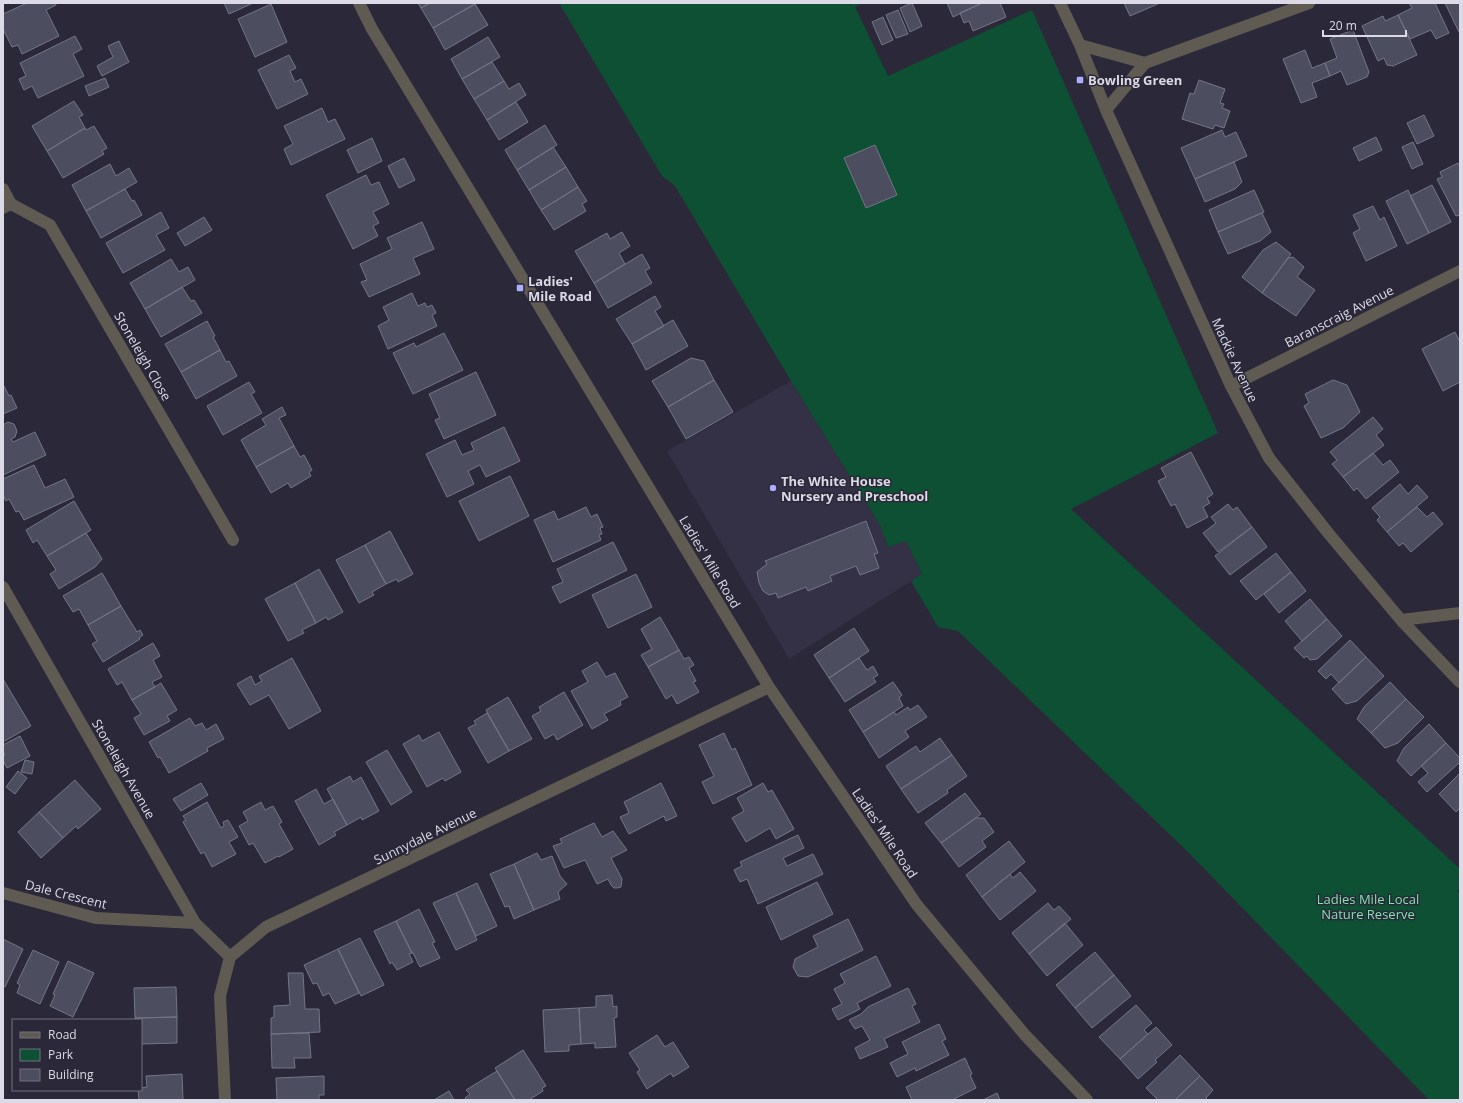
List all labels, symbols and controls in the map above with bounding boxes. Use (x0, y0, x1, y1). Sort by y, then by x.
scale bar (1323, 12, 1406, 38)
text: 20 m (1329, 17, 1357, 34)
place label: Bowling Green (1088, 71, 1182, 89)
marker: Bowling Green (1075, 75, 1085, 85)
place label: Ladies' Mile Road (528, 272, 592, 305)
street label: Baranscraig Avenue (1281, 281, 1397, 351)
marker: Ladies' Mile Road (515, 283, 525, 293)
street label: Stoneleigh Close (110, 308, 176, 404)
street label: Mackie Avenue (1208, 315, 1262, 405)
place label: The White House Nursery and Preschool (781, 472, 928, 505)
marker: The White House Nursery and Preschool (768, 483, 778, 493)
street label: Ladies' Mile Road (675, 512, 745, 612)
street label: Stoneleigh Avenue (88, 716, 160, 822)
street label: Ladies' Mile Road (848, 784, 922, 882)
street label: Sunnydale Avenue (371, 803, 479, 869)
street label: Dale Crescent (23, 875, 109, 913)
park label: Ladies Mile Local Nature Reserve (1317, 890, 1419, 923)
legend (12, 1019, 142, 1091)
text: Road (48, 1026, 77, 1043)
text: Park (48, 1046, 74, 1063)
text: Building (48, 1066, 94, 1083)

